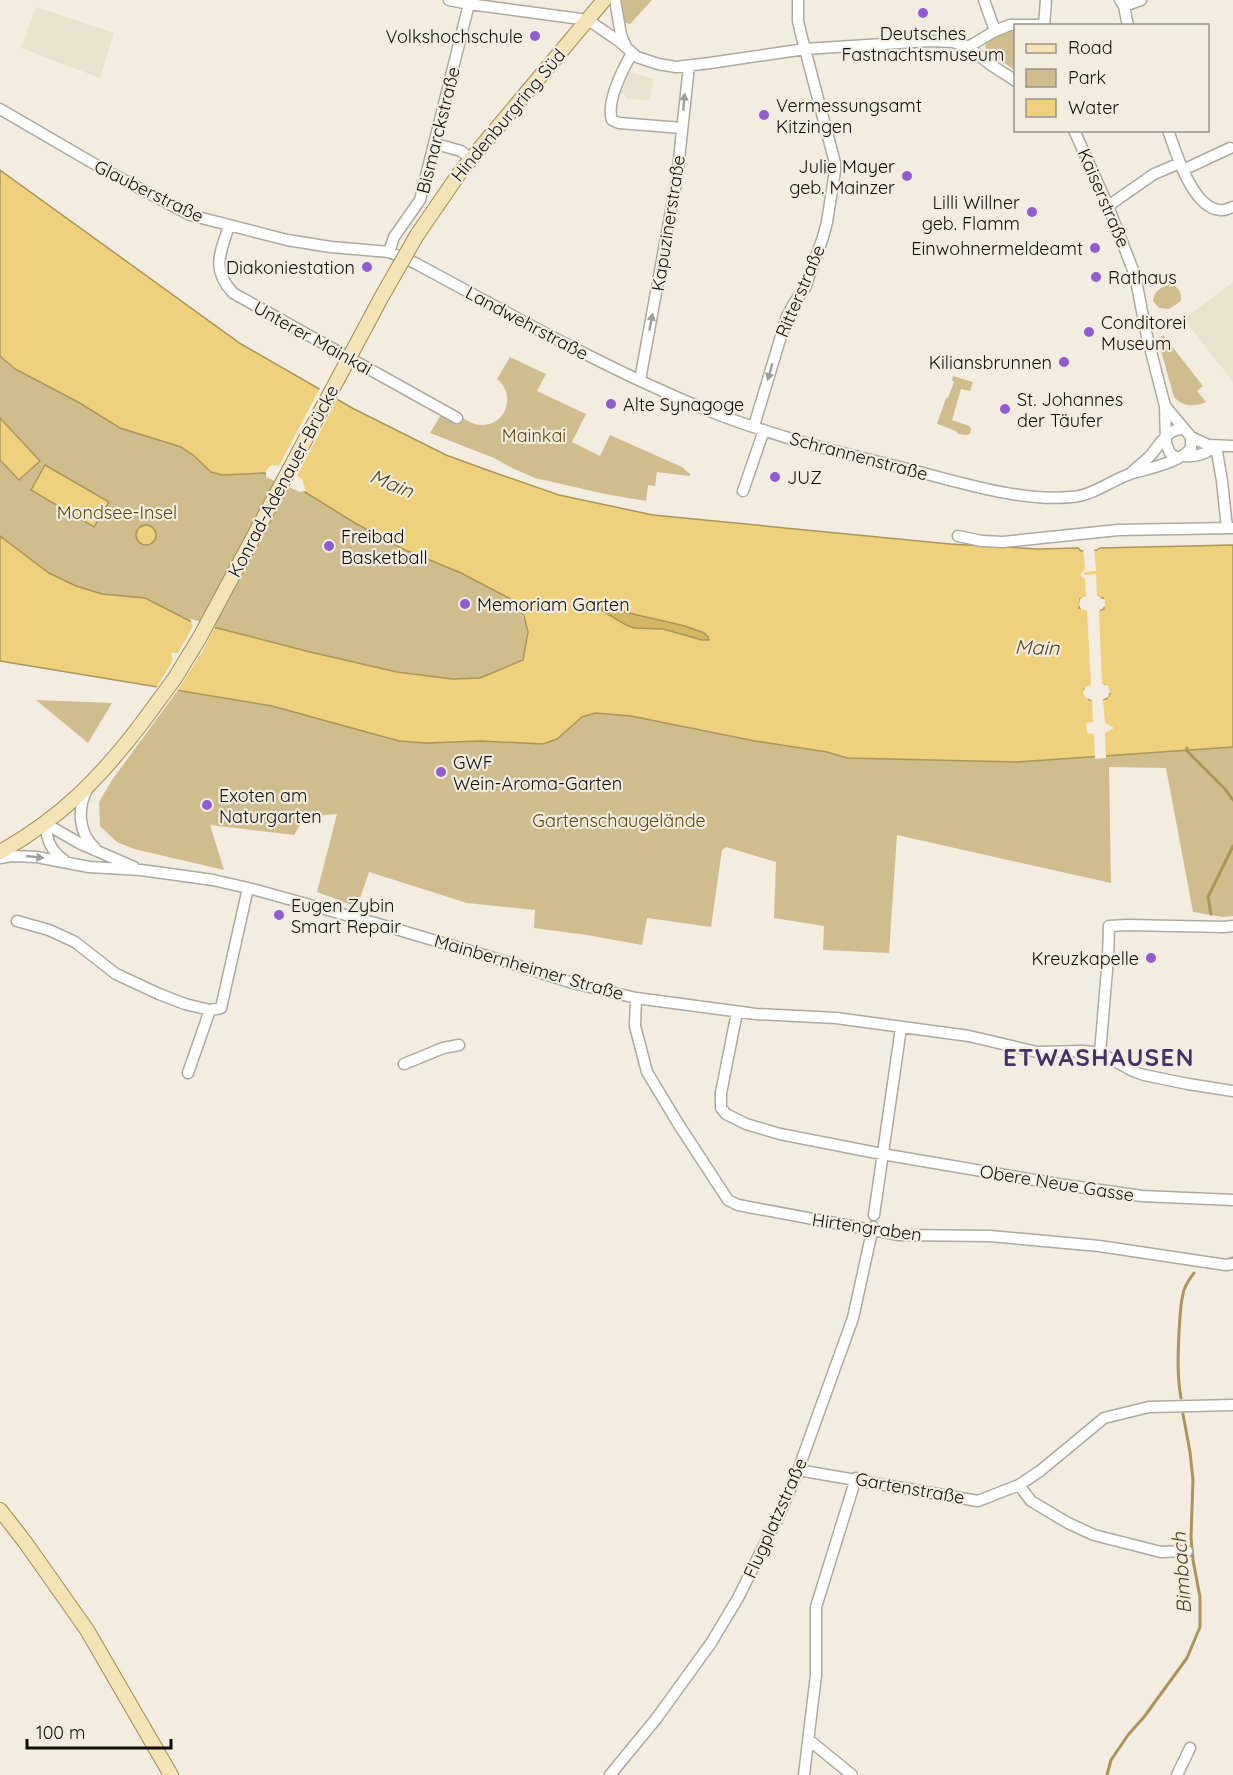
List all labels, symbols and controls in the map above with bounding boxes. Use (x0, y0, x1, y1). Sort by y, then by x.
marker: Deutsches Fastnachtsmuseum (916, 6, 930, 20)
place label: Deutsches Fastnachtsmuseum (842, 22, 1004, 66)
legend (1014, 24, 1209, 132)
place label: Volkshochschule (385, 25, 523, 48)
marker: Volkshochschule (528, 29, 542, 43)
text: Road (1068, 36, 1113, 59)
street label: Hindenburgring Süd (446, 44, 570, 186)
street label: Bismarckstraße (411, 64, 465, 196)
text: Park (1068, 66, 1106, 89)
one-way arrow (680, 93, 689, 112)
place label: Vermessungsamt Kitzingen (776, 94, 922, 138)
text: Water (1068, 96, 1119, 119)
marker: Vermessungsamt Kitzingen (757, 108, 771, 122)
street label: Kaiserstraße (1073, 145, 1135, 251)
street label: Kapuzinerstraße (646, 153, 690, 293)
street label: Glauberstraße (91, 155, 207, 227)
place label: Julie Mayer geb. Mainzer (789, 155, 895, 199)
marker: Julie Mayer geb. Mainzer (900, 169, 914, 183)
place label: Lilli Willner geb. Flamm (922, 191, 1020, 235)
marker: Lilli Willner geb. Flamm (1025, 205, 1039, 219)
place label: Einwohnermeldeamt (911, 237, 1083, 260)
street label: Ritterstraße (770, 241, 830, 341)
marker: Einwohnermeldeamt (1088, 241, 1102, 255)
place label: Diakoniestation (226, 256, 355, 279)
marker: Diakoniestation (360, 260, 374, 274)
place label: Rathaus (1108, 266, 1177, 289)
marker: Rathaus (1089, 270, 1103, 284)
street label: Landwehrstraße (462, 281, 592, 365)
street label: Unterer Mainkai (250, 296, 376, 380)
place label: Conditorei Museum (1101, 311, 1186, 355)
one-way arrow (647, 313, 656, 332)
marker: Conditorei Museum (1082, 325, 1096, 339)
place label: Kiliansbrunnen (929, 351, 1052, 374)
marker: Kiliansbrunnen (1057, 355, 1071, 369)
one-way arrow (765, 363, 775, 381)
street label: Konrad-Adenauer-Brücke (223, 381, 343, 581)
place label: St. Johannes der Täufer (1017, 388, 1123, 432)
place label: Alte Synagoge (623, 393, 744, 416)
marker: Alte Synagoge (604, 397, 618, 411)
marker: St. Johannes der Täufer (998, 402, 1012, 416)
park label: Mainkai (502, 424, 566, 447)
street label: Schrannenstraße (787, 427, 931, 485)
water label: Main (367, 463, 418, 503)
place label: JUZ (787, 466, 822, 489)
marker: JUZ (768, 470, 782, 484)
park label: Mondsee-Insel (57, 501, 177, 524)
place label: Freibad Basketball (341, 525, 428, 569)
marker: Freibad Basketball (322, 539, 336, 553)
place label: Memoriam Garten (477, 593, 630, 616)
marker: Memoriam Garten (458, 597, 472, 611)
water label: Main (1014, 634, 1060, 660)
place label: GWF Wein-Aroma-Garten (453, 751, 622, 795)
marker: GWF Wein-Aroma-Garten (434, 765, 448, 779)
place label: Exoten am Naturgarten (219, 784, 322, 828)
marker: Exoten am Naturgarten (200, 798, 214, 812)
park label: Gartenschaugelände (532, 809, 706, 832)
one-way arrow (26, 852, 45, 862)
place label: Eugen Zybin Smart Repair (291, 894, 401, 938)
marker: Eugen Zybin Smart Repair (272, 908, 286, 922)
street label: Mainbernheimer Straße (432, 929, 626, 1005)
place label: Kreuzkapelle (1032, 947, 1139, 970)
marker: Kreuzkapelle (1144, 951, 1158, 965)
district label: ETWASHAUSEN (1003, 1042, 1195, 1072)
street label: Obere Neue Gasse (978, 1159, 1136, 1207)
street label: Hirtengraben (811, 1208, 923, 1246)
street label: Flugplatzstraße (738, 1454, 812, 1582)
street label: Gartenstraße (854, 1467, 966, 1509)
water label: Bimbach (1166, 1531, 1196, 1615)
scale bar (27, 1712, 171, 1750)
text: 100 m (36, 1721, 85, 1744)

